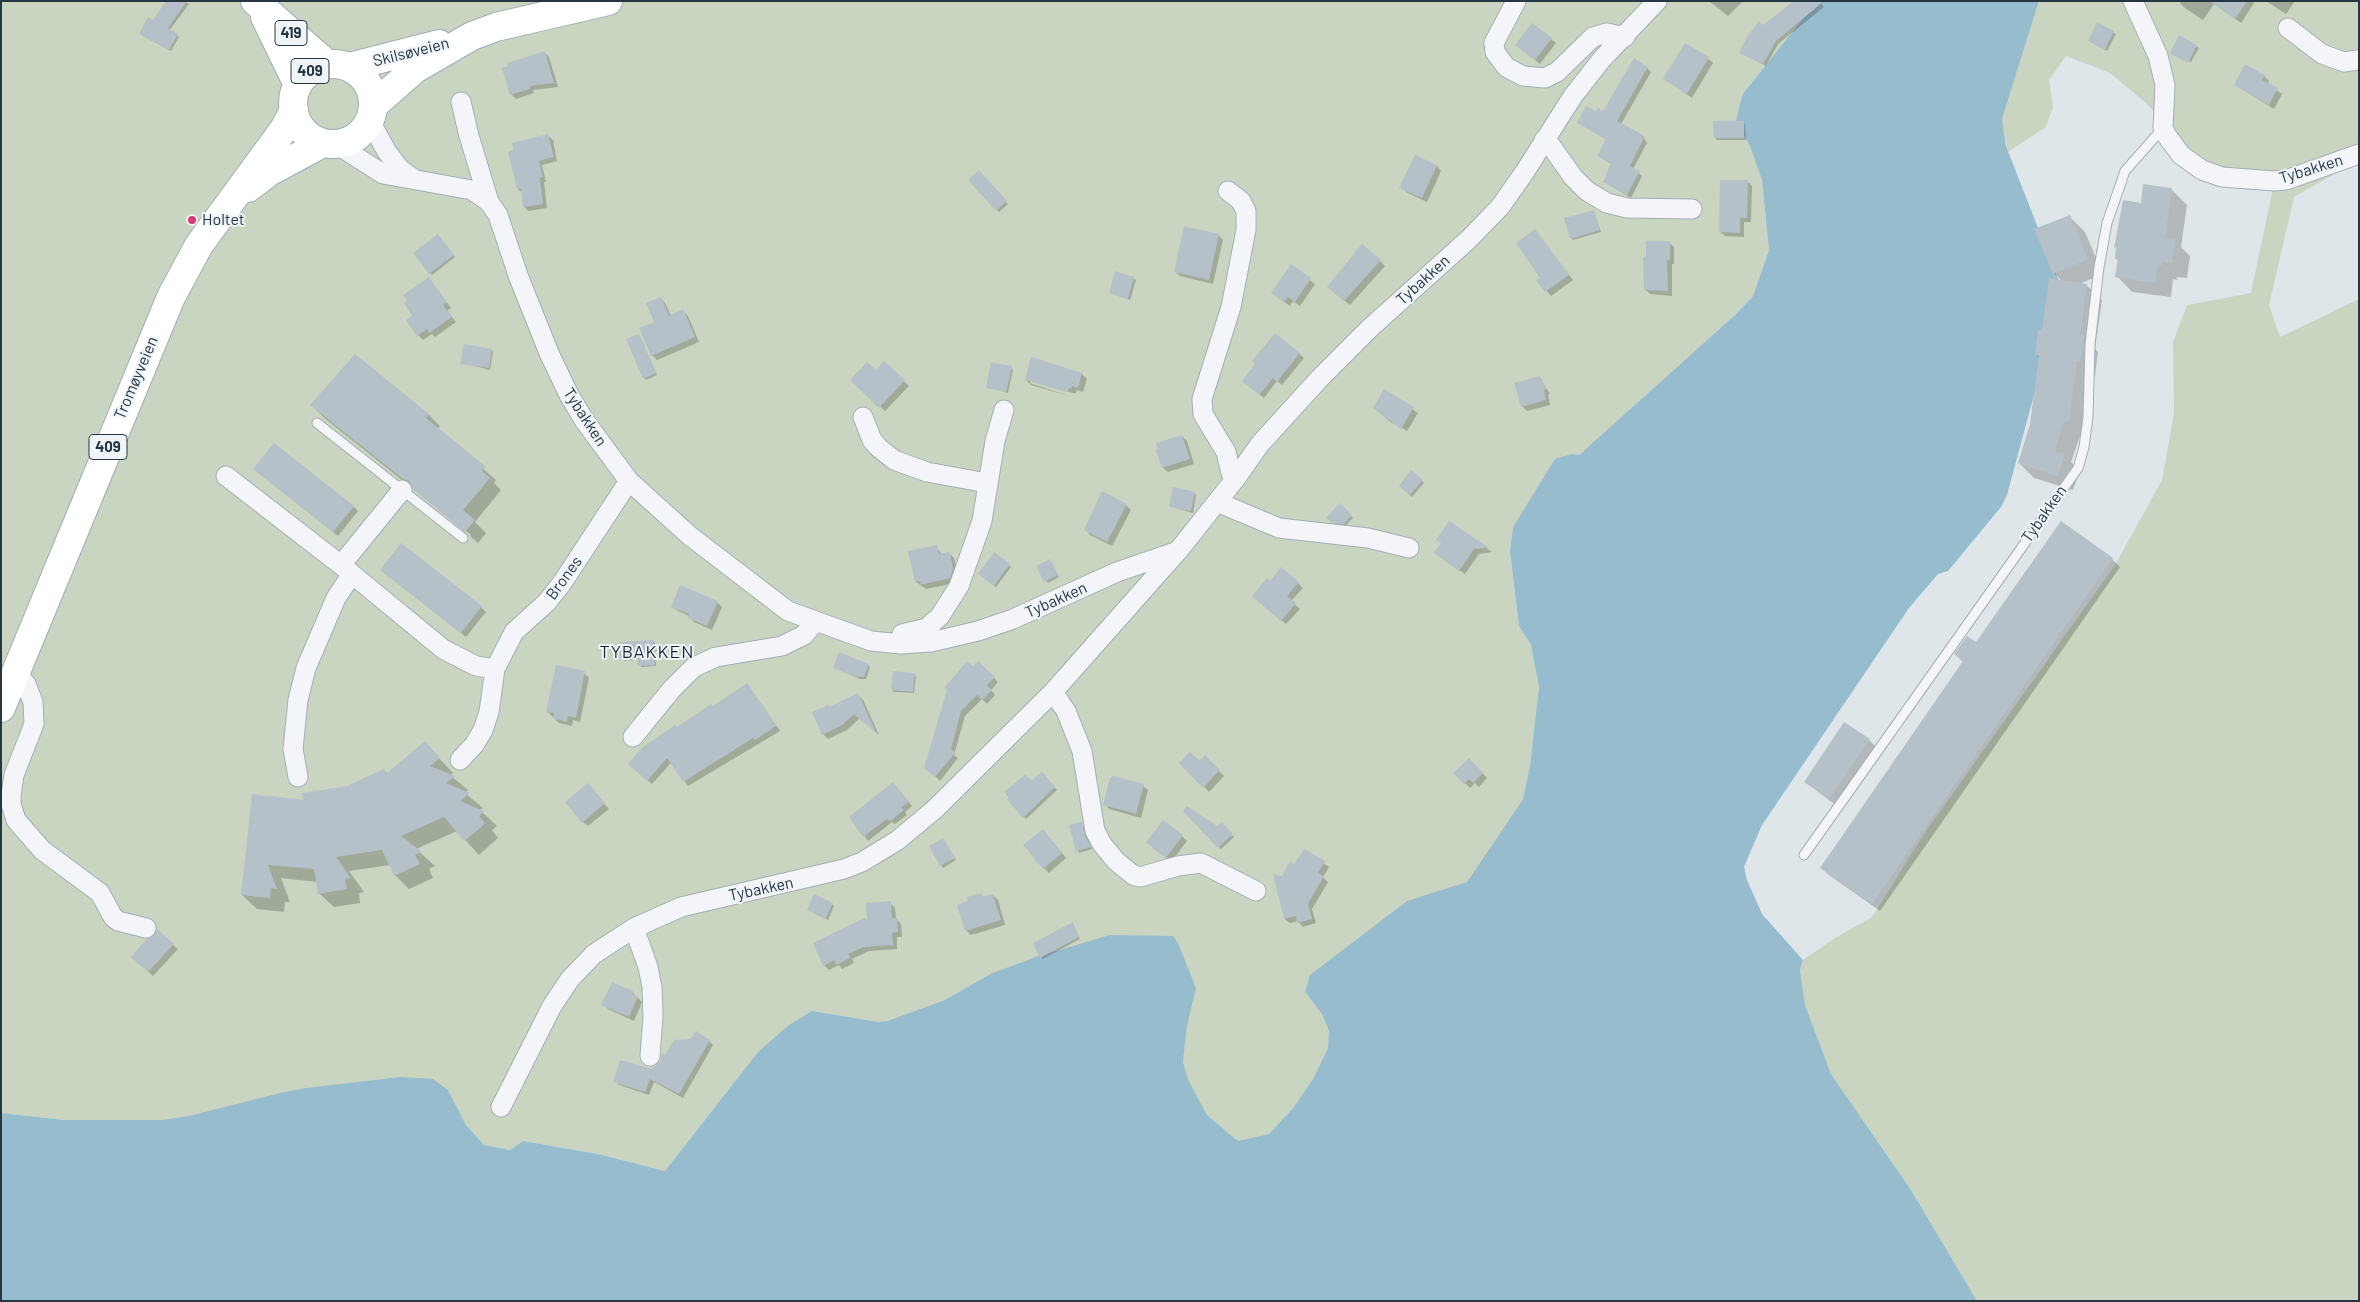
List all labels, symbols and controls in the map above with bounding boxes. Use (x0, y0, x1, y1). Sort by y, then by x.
road number: 419 (275, 20, 307, 46)
street label: Skilsøveien (371, 33, 451, 71)
road number: 409 (291, 58, 329, 84)
street label: Tybakken (2277, 150, 2345, 188)
place label: Holtet (202, 210, 245, 230)
marker: Holtet (186, 214, 198, 226)
street label: Tybakken (1392, 251, 1454, 309)
street label: Tromøyveien (110, 334, 162, 422)
street label: Tybakken (559, 384, 611, 450)
road number: 409 (89, 434, 127, 460)
street label: Tybakken (2017, 482, 2071, 546)
street label: Brones (542, 553, 586, 603)
street label: Tybakken (1022, 578, 1090, 622)
district label: TYBAKKEN (598, 641, 696, 663)
street label: Tybakken (727, 873, 795, 905)

